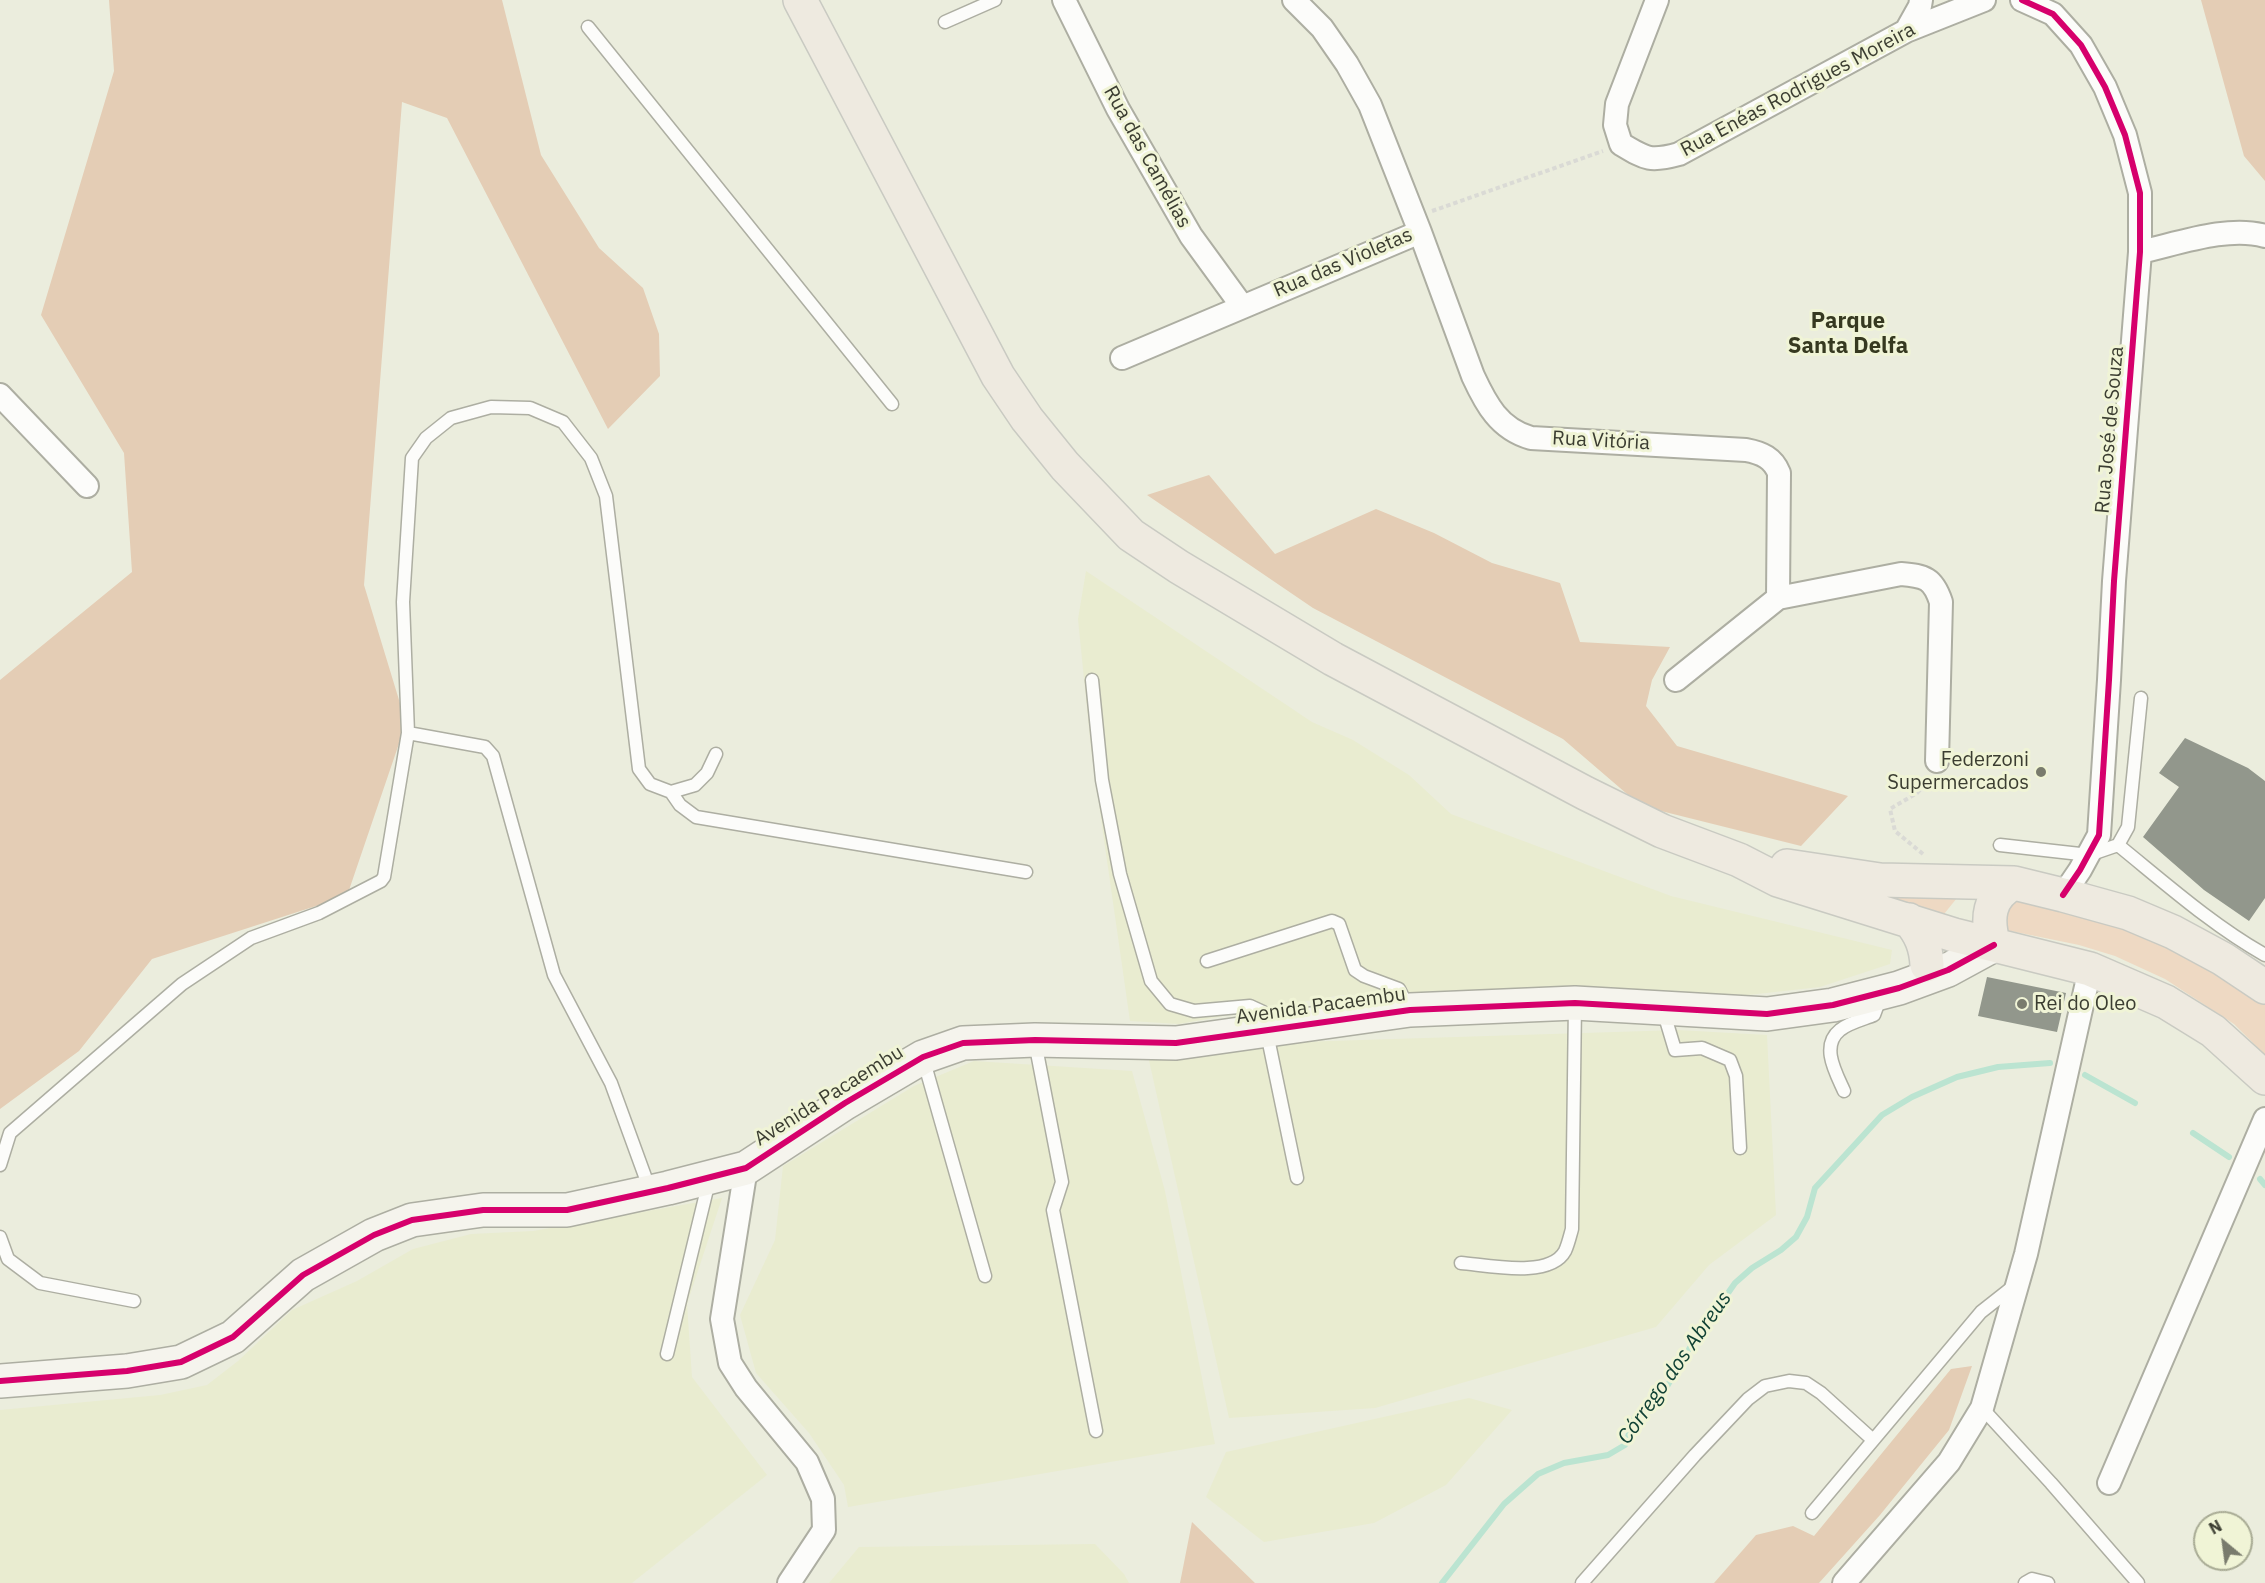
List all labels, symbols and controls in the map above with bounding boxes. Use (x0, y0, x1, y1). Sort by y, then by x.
street label: Rua Enéas Rodrigues Moreira (1677, 18, 1919, 162)
street label: Rua das Camélias (1098, 82, 1196, 232)
street label: Rua das Violetas (1270, 223, 1416, 303)
district label: Parque Santa Delfa (1788, 309, 1908, 360)
street label: Rua José de Souza (2091, 345, 2129, 515)
street label: Rua Vitória (1551, 426, 1651, 456)
place label: Federzoni Supermercados (1887, 748, 2029, 795)
marker: Federzoni Supermercados (2034, 765, 2048, 779)
street label: Avenida Pacaembu (1235, 982, 1407, 1030)
place label: Rei do Oleo (2034, 992, 2136, 1016)
marker: Rei do Oleo (2015, 997, 2029, 1011)
street label: Avenida Pacaembu (750, 1040, 908, 1152)
water label: Córrego dos Abreus (1613, 1287, 1737, 1449)
north arrow (2193, 1511, 2253, 1571)
text: N (2205, 1515, 2225, 1539)

